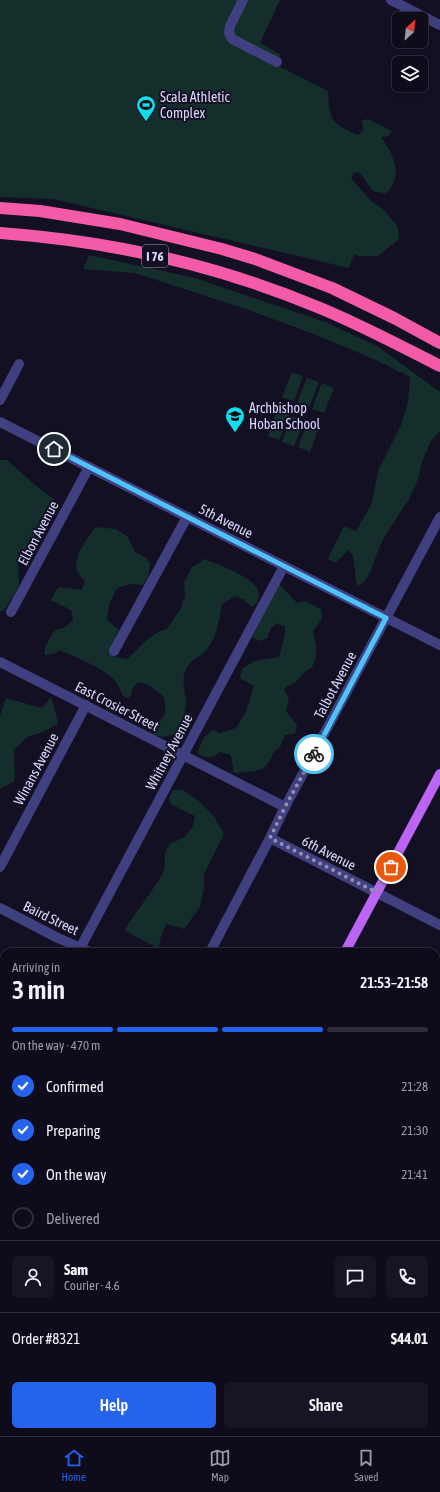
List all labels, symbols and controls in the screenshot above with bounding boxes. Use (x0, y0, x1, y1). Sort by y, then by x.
north arrow (392, 12, 428, 48)
map controls (392, 12, 428, 92)
button: layers (392, 56, 428, 92)
place label: Scala Athletic Complex (160, 89, 231, 121)
sports icon: Scala Athletic Complex (135, 94, 157, 122)
road number: I 76 (142, 245, 168, 267)
place label: Archbishop Hoban School (249, 400, 321, 432)
school or university icon: Archbishop Hoban School (224, 405, 246, 433)
pin (37, 432, 71, 466)
icon: home (43, 438, 65, 460)
street label: Elbon Avenue (14, 498, 62, 568)
street label: 5th Avenue (196, 501, 256, 541)
street label: Talbot Avenue (311, 649, 359, 721)
street label: East Crosier Street (73, 678, 161, 734)
street label: Whitney Avenue (142, 711, 196, 793)
street label: Winans Avenue (10, 730, 62, 808)
courier (294, 734, 334, 774)
icon: bike (303, 743, 325, 765)
street label: 6th Avenue (299, 833, 359, 873)
pin (374, 850, 408, 884)
icon: bag (380, 856, 402, 878)
street label: Baird Street (21, 898, 81, 938)
text: Arriving in (12, 960, 60, 975)
text: 21:53–21:58 (360, 974, 428, 991)
text: 3 min (12, 975, 65, 1005)
text: On the way · 470 m (12, 1038, 100, 1053)
icon: check (12, 1075, 34, 1097)
text: Confirmed (46, 1078, 104, 1095)
text: 21:28 (401, 1079, 428, 1094)
icon: check (12, 1119, 34, 1141)
text: Preparing (46, 1122, 100, 1139)
text: 21:30 (401, 1123, 428, 1138)
icon: check (12, 1163, 34, 1185)
text: On the way (46, 1166, 107, 1183)
text: 21:41 (401, 1167, 428, 1182)
text: Delivered (46, 1210, 100, 1227)
button: person (12, 1256, 54, 1298)
button: chat (334, 1256, 376, 1298)
button: phone (386, 1256, 428, 1298)
text: Sam (64, 1261, 88, 1278)
text: Courier · 4.6 (64, 1278, 120, 1293)
text: Order #8321 (12, 1330, 80, 1347)
text: $44.01 (391, 1330, 428, 1347)
button: Help (12, 1382, 216, 1428)
button: Share (224, 1382, 428, 1428)
tab: Home (62, 1447, 86, 1483)
tab: Map (209, 1447, 231, 1483)
tab: Saved (354, 1447, 378, 1483)

